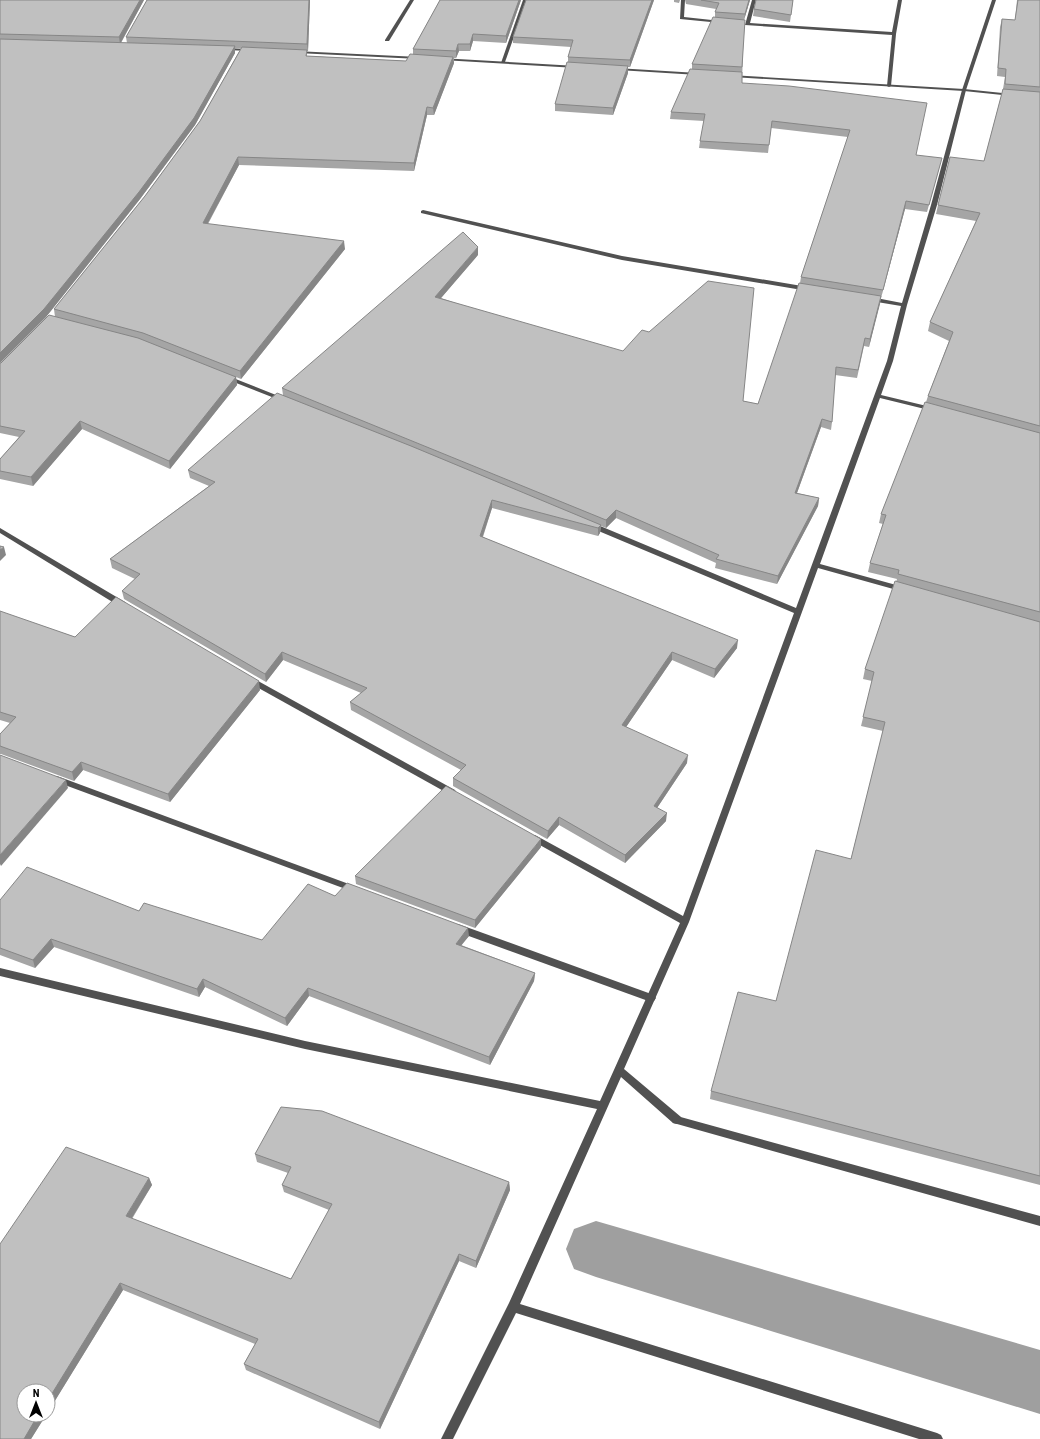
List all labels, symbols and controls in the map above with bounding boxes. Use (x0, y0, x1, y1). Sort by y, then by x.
north arrow (16, 1383, 56, 1423)
text: N (33, 1387, 40, 1400)

